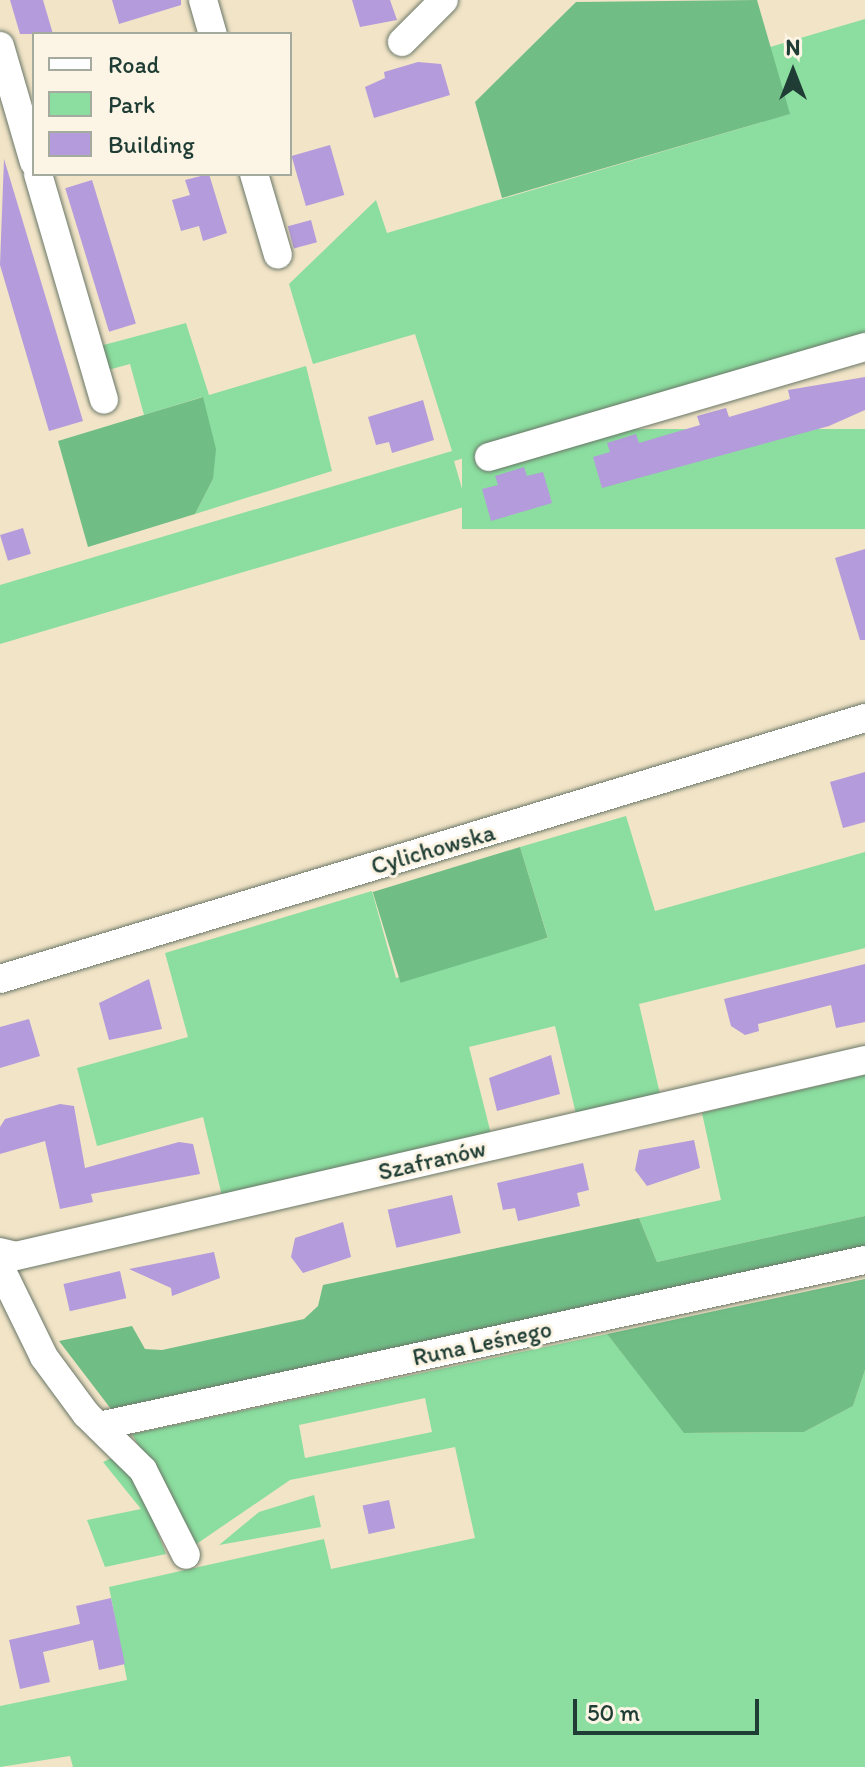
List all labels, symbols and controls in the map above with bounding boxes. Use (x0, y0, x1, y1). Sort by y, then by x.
legend (32, 32, 292, 176)
north arrow (753, 32, 833, 112)
text: N (786, 34, 800, 61)
text: Road (108, 50, 160, 79)
text: Park (108, 90, 155, 119)
text: Building (108, 130, 195, 159)
street label: Cylichowska (368, 818, 498, 880)
street label: Szafranów (375, 1134, 489, 1186)
street label: Runa Leśnego (409, 1314, 555, 1372)
scale bar (577, 1683, 763, 1733)
text: 50 m (587, 1698, 640, 1727)

